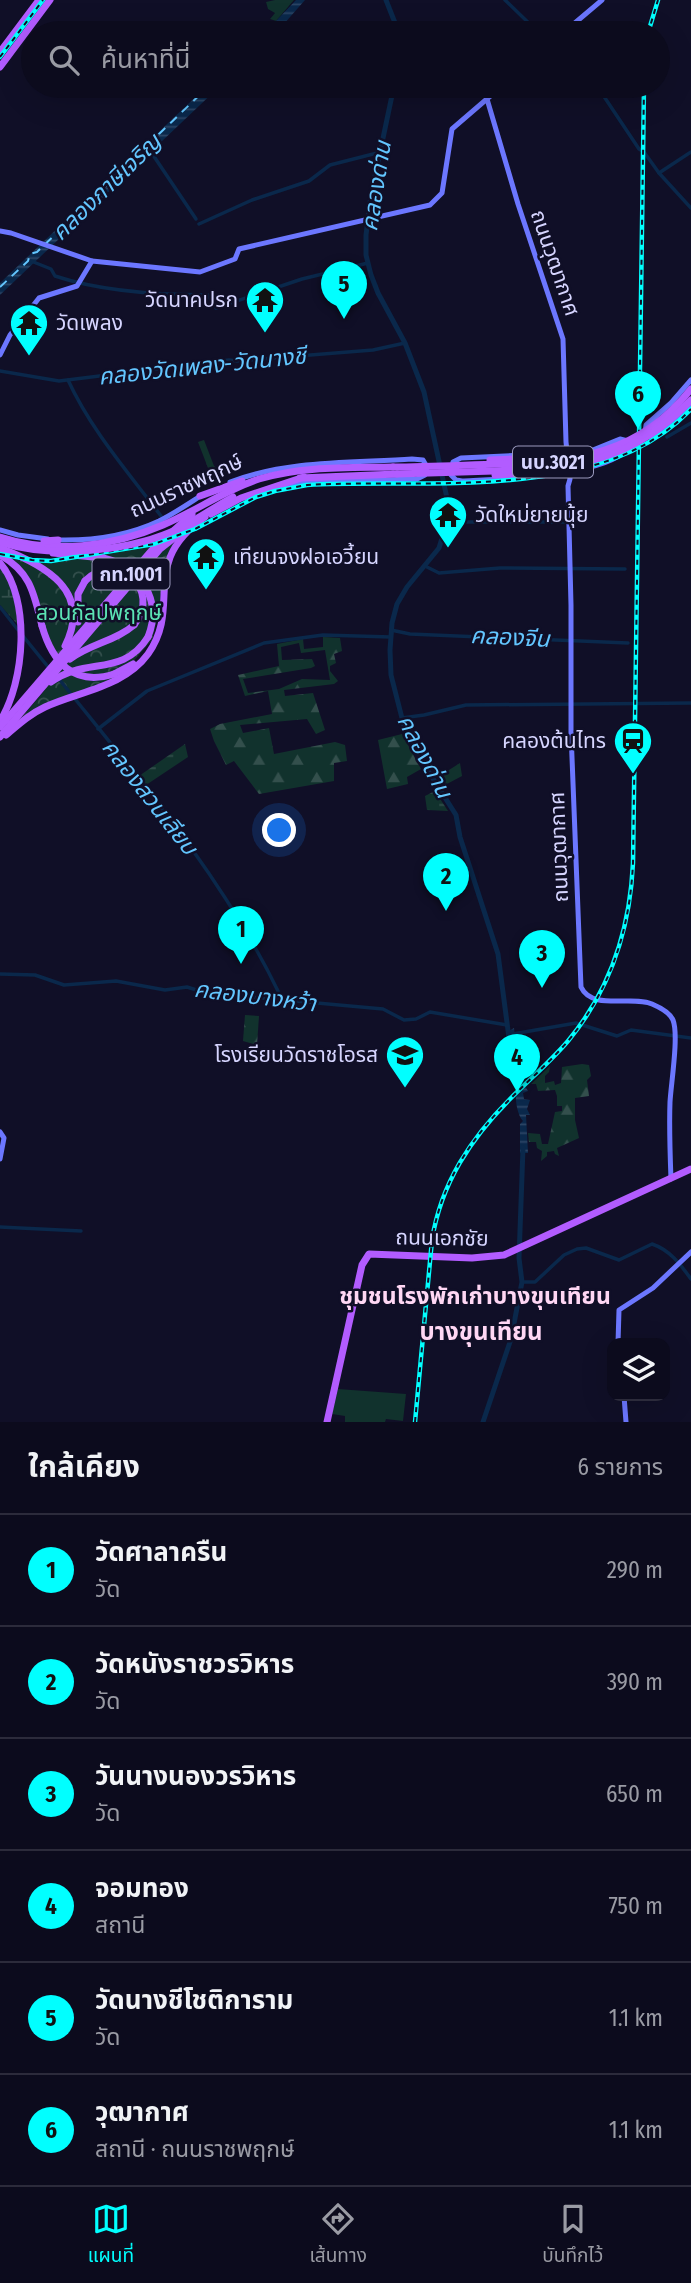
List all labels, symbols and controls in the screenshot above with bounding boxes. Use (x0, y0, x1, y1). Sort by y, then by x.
search box (21, 21, 670, 98)
icon: search (45, 41, 83, 79)
text: ค้นหาที่นี่ (101, 44, 191, 75)
water label: คลองภาษีเจริญ (45, 126, 168, 246)
water label: คลองด่าน (355, 137, 397, 233)
street label: ถนนวุฒากาศ (525, 207, 585, 319)
pin: 5 (321, 261, 367, 319)
temple icon: วัดนาคปรก (244, 279, 286, 334)
place label: วัดนาคปรก (145, 287, 238, 313)
temple icon: วัดเพลง (8, 302, 50, 357)
place label: วัดเพลง (56, 310, 123, 336)
water label: คลองวัดเพลง-วัดนางชี (97, 341, 310, 391)
pin: 6 (615, 371, 661, 429)
road number: นบ.3021 (513, 446, 593, 477)
street label: ถนนราชพฤกษ์ (125, 448, 247, 524)
temple icon: วัดใหม่ยายนุ้ย (427, 494, 469, 549)
place label: วัดใหม่ยายนุ้ย (475, 502, 588, 528)
temple icon: เทียนจงฝอเอวี้ยน (185, 536, 227, 591)
place label: เทียนจงฝอเอวี้ยน (233, 542, 379, 570)
road number: กท.1001 (92, 558, 170, 590)
park label: สวนกัลปพฤกษ์ (36, 600, 162, 626)
water label: คลองจีน (470, 621, 552, 653)
water label: คลองด่าน (391, 710, 459, 804)
station icon: คลองต้นไทร (612, 720, 654, 775)
place label: คลองต้นไทร (502, 728, 606, 754)
water label: คลองสวนเลียบ (96, 734, 205, 862)
street label: ถนนวุฒากาศ (544, 791, 574, 903)
your location (262, 813, 296, 847)
pin: 2 (423, 853, 469, 911)
pin: 1 (218, 906, 264, 964)
pin: 3 (519, 930, 565, 988)
water label: คลองบางหว้า (192, 975, 319, 1018)
school or university icon: โรงเรียนวัดราชโอรส (384, 1034, 426, 1089)
pin: 4 (494, 1034, 540, 1092)
place label: โรงเรียนวัดราชโอรส (214, 1042, 378, 1068)
street label: ถนนเอกชัย (395, 1224, 489, 1252)
district label: ชุมชนโรงพักเก่าบางขุนเทียน (339, 1282, 611, 1310)
district label: บางขุนเทียน (419, 1318, 543, 1347)
map controls (607, 1338, 670, 1401)
button: layers (607, 1338, 670, 1401)
text: ใกล้เคียง (28, 1449, 140, 1485)
text: 6 รายการ (578, 1453, 663, 1481)
text: วัดศาลาครืน (95, 1537, 227, 1568)
text: 1 (46, 1556, 56, 1584)
text: 290 m (607, 1556, 663, 1584)
text: วัด (95, 1575, 120, 1603)
text: วัดหนังราชวรวิหาร (95, 1649, 294, 1680)
text: 2 (46, 1668, 56, 1696)
text: 390 m (607, 1668, 663, 1696)
text: วัด (95, 1687, 120, 1715)
text: วันนางนองวรวิหาร (95, 1761, 296, 1792)
text: 3 (46, 1780, 56, 1808)
text: 650 m (606, 1780, 663, 1808)
text: วัด (95, 1799, 120, 1827)
text: จอมทอง (95, 1873, 189, 1904)
text: 4 (45, 1892, 57, 1920)
text: 750 m (608, 1892, 663, 1920)
text: สถานี (95, 1911, 145, 1939)
text: วัดนางชีโชติการาม (95, 1985, 293, 2016)
text: 5 (45, 2004, 57, 2032)
text: 1.1 km (609, 2004, 663, 2032)
text: วัด (95, 2023, 120, 2051)
text: วุฒากาศ (95, 2097, 189, 2128)
text: 6 (45, 2116, 57, 2144)
text: 1.1 km (609, 2116, 663, 2144)
text: สถานี · ถนนราชพฤกษ์ (95, 2135, 295, 2163)
tab: แผนที่ (88, 2200, 134, 2271)
tab: เส้นทาง (309, 2200, 367, 2271)
tab: บันทึกไว้ (542, 2200, 603, 2271)

